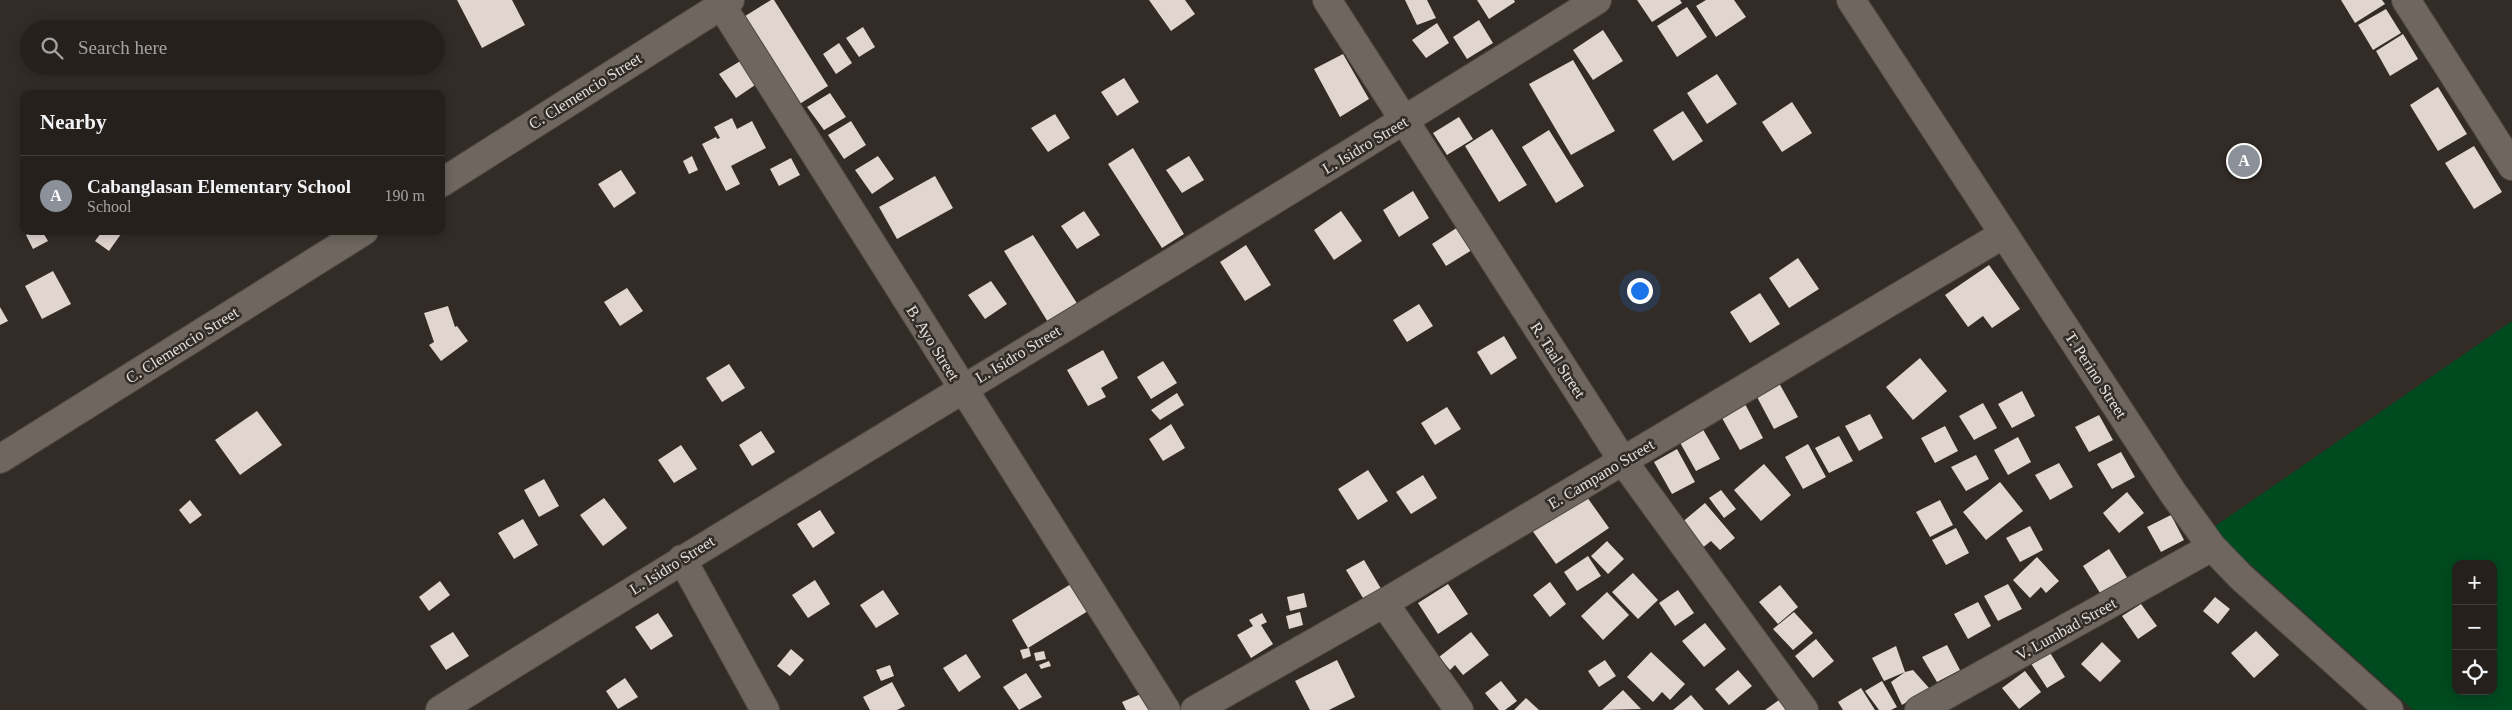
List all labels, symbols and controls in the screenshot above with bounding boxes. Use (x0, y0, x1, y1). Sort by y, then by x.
search box (20, 20, 445, 75)
icon: search (38, 34, 66, 62)
text: Search here (78, 37, 167, 58)
street label: C. Clemencio Street (526, 49, 645, 132)
text: Nearby (40, 110, 107, 134)
street label: L. Isidro Street (1319, 113, 1411, 177)
pin: A (2228, 142, 2260, 180)
text: Cabanglasan Elementary School (87, 176, 351, 197)
text: A (50, 187, 62, 204)
text: 190 m (385, 187, 425, 204)
text: School (87, 198, 131, 215)
your location (1627, 278, 1653, 304)
street label: B. Ayo Street (902, 302, 963, 385)
street label: C. Clemencio Street (123, 303, 242, 386)
street label: R. Taal Street (1527, 319, 1589, 402)
street label: L. Isidro Street (972, 322, 1064, 386)
street label: T. Perino Street (2062, 329, 2131, 422)
street label: E. Campano Street (1545, 435, 1658, 513)
street label: L. Isidro Street (627, 532, 718, 598)
map controls (2452, 560, 2497, 695)
button: + (2452, 560, 2497, 605)
street label: V. Lumbad Street (2013, 594, 2120, 664)
button: − (2452, 605, 2497, 650)
button: locate (2452, 650, 2497, 695)

